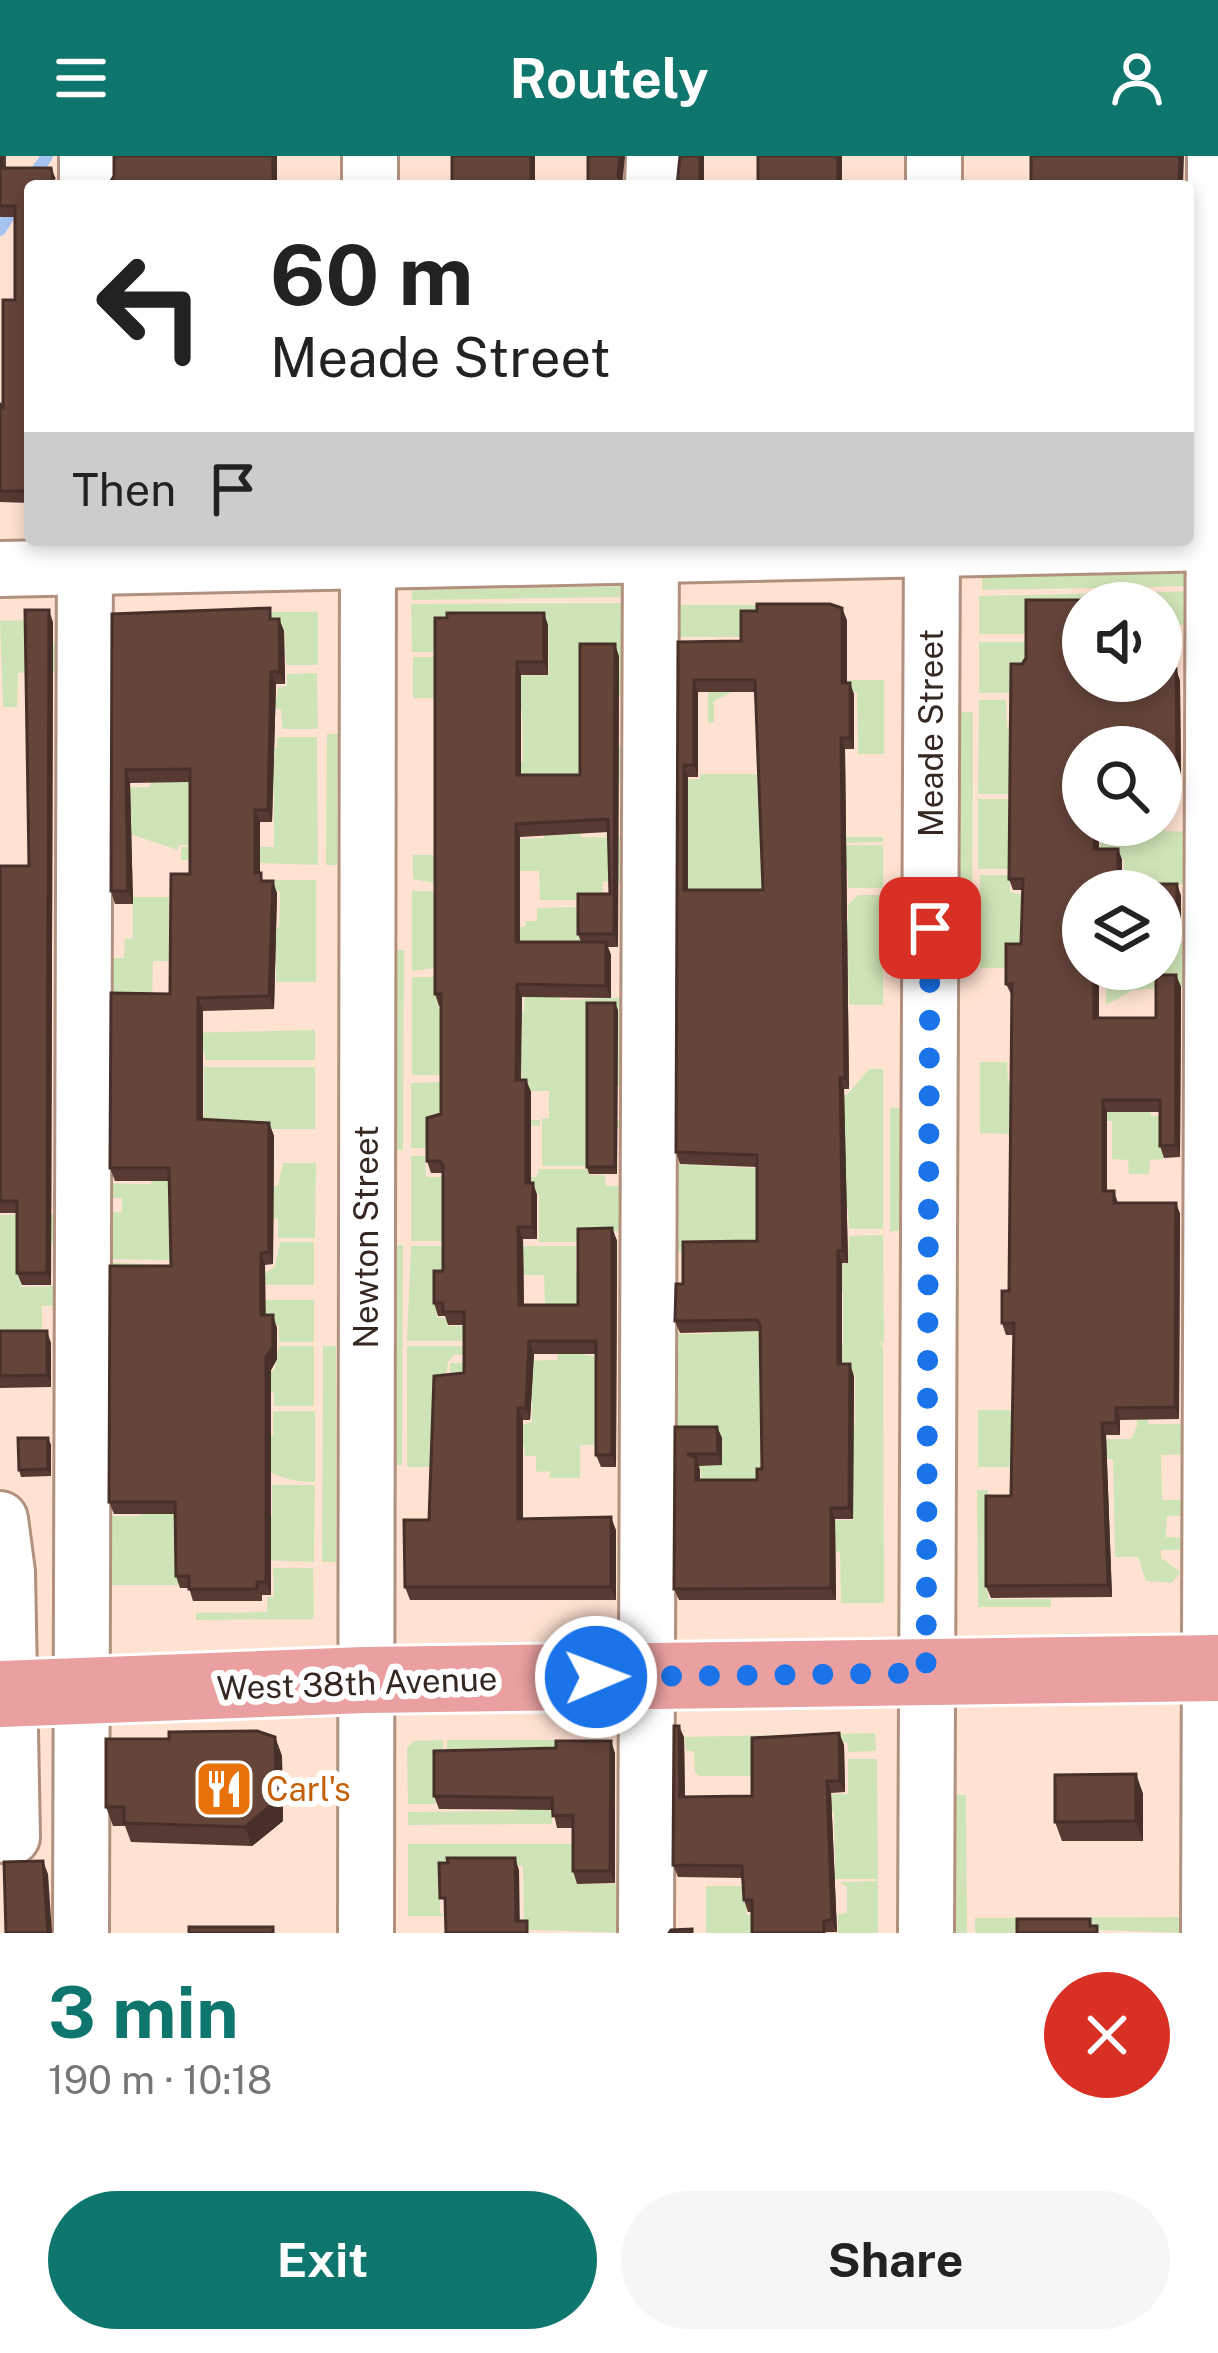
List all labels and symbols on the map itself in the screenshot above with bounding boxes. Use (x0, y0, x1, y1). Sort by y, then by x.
street label: Meade Street (912, 629, 950, 837)
pin (879, 877, 981, 979)
street label: Newton Street (347, 1125, 385, 1349)
position arrow (533, 1614, 659, 1740)
street label: West 38th Avenue (216, 1659, 498, 1707)
restaurant icon: Carl's (193, 1758, 255, 1820)
place label: Carl's (266, 1770, 351, 1808)

